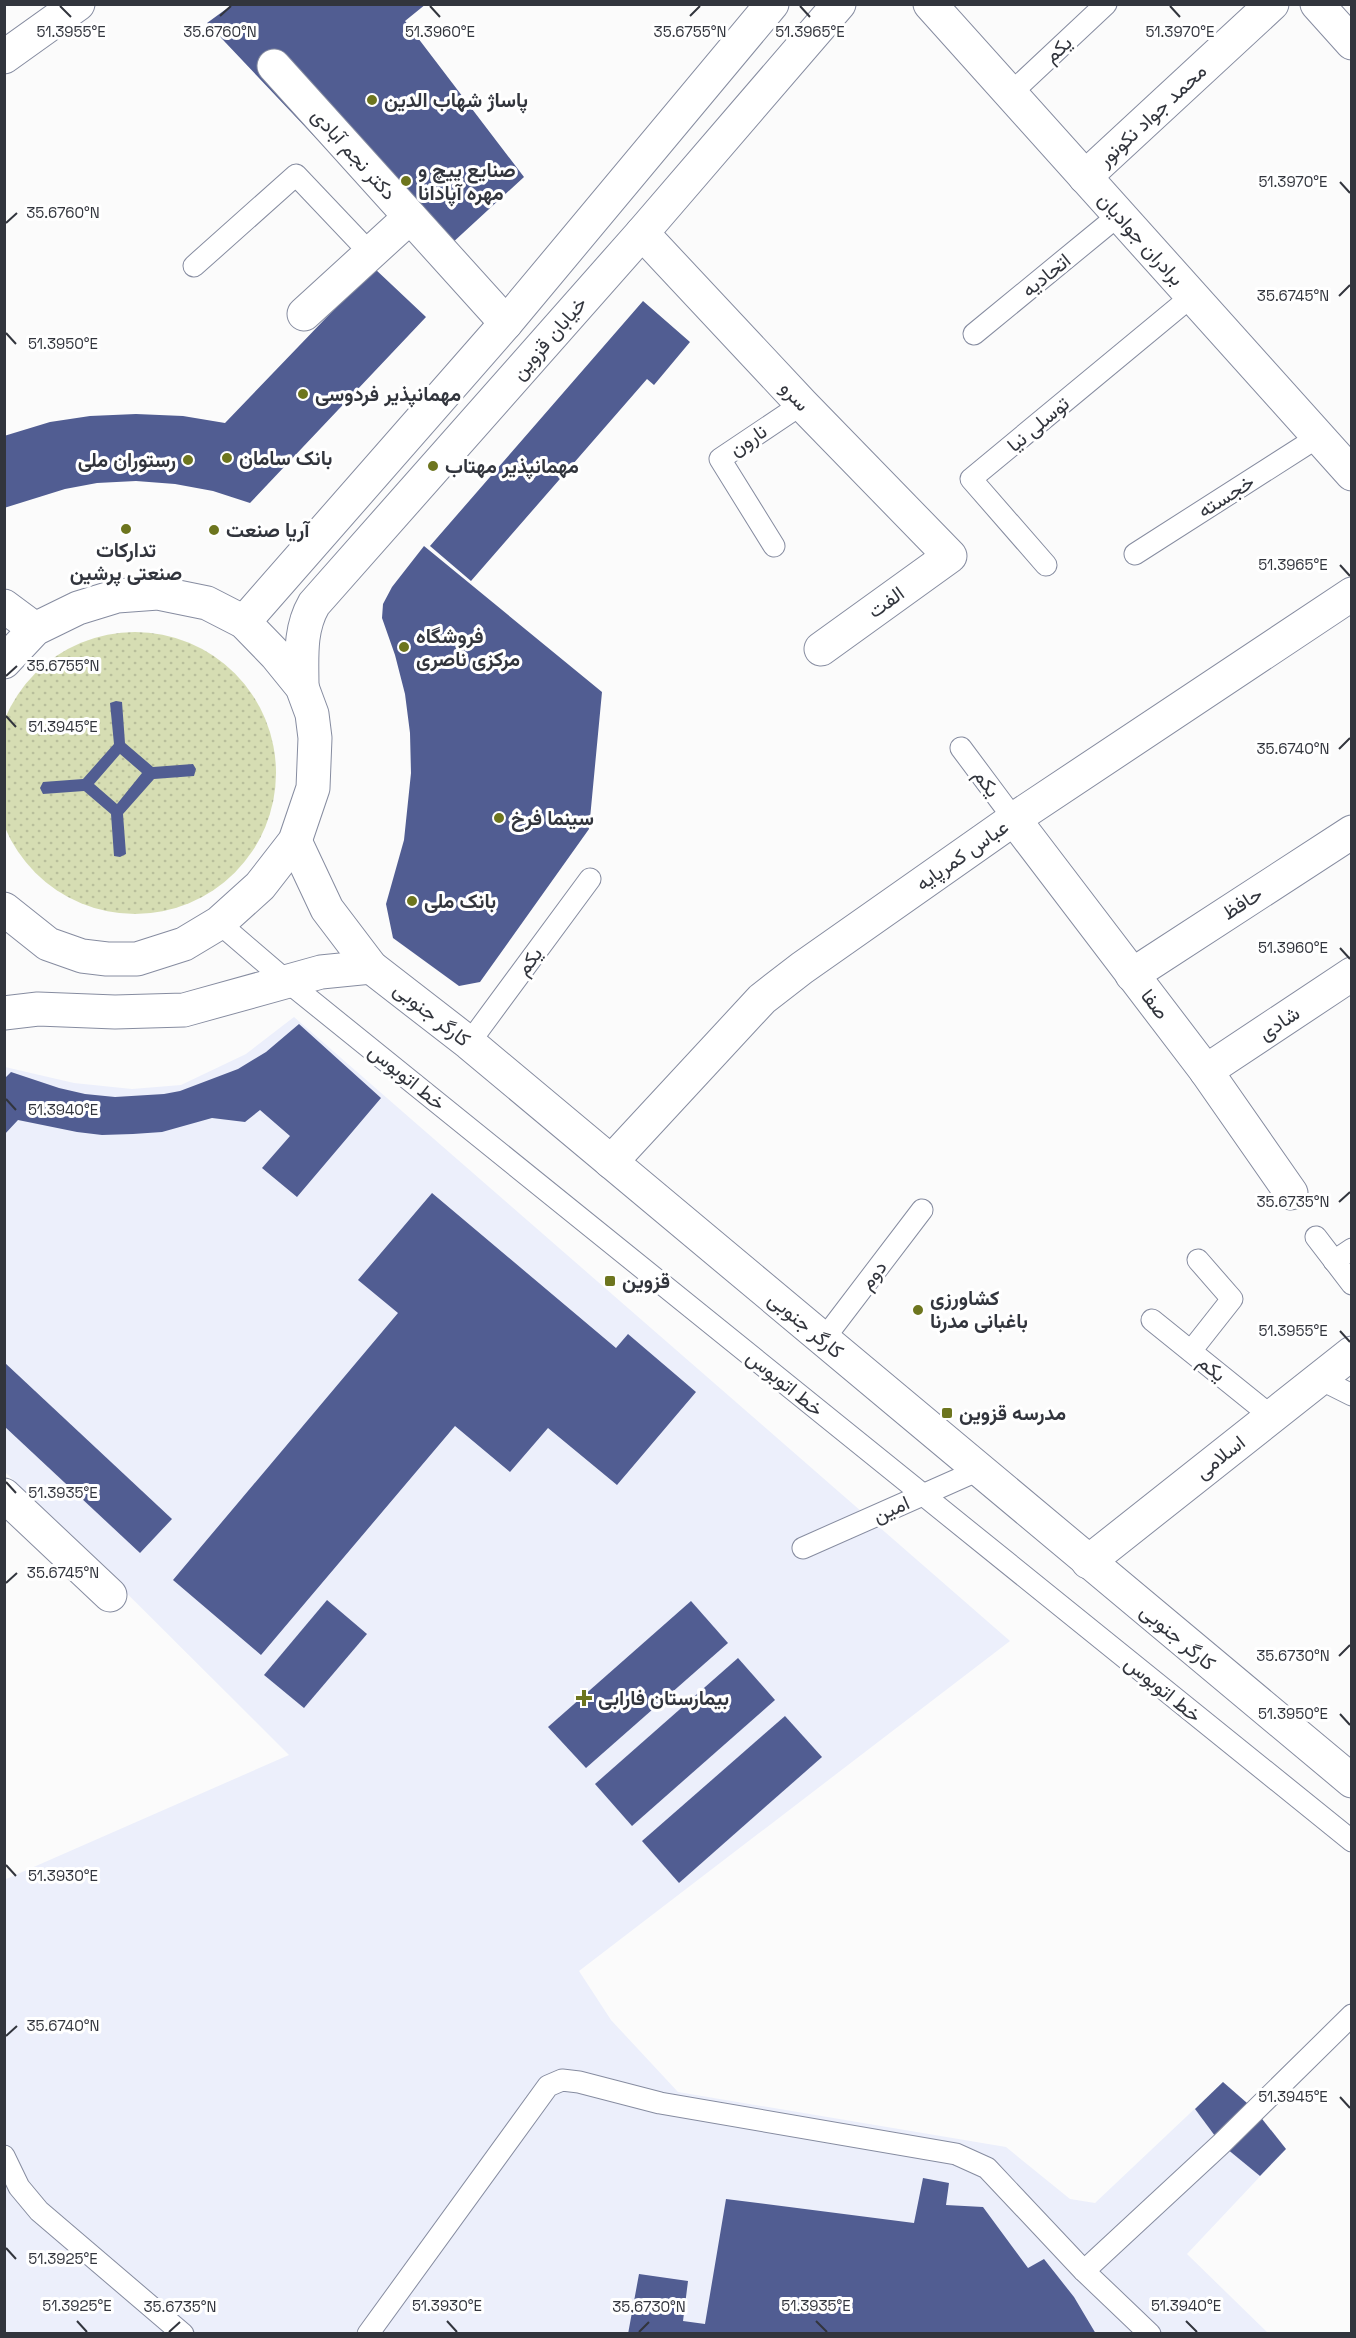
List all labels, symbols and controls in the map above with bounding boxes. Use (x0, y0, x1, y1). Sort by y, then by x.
text: 51.3955°E (36, 22, 106, 41)
text: 35.6760°N (183, 22, 257, 41)
text: 51.3960°E (405, 22, 475, 41)
text: 35.6755°N (654, 22, 726, 41)
text: 51.3965°E (775, 22, 845, 41)
text: 51.3970°E (1146, 22, 1214, 41)
street label: یکم (1038, 30, 1078, 68)
street label: محمد جواد نکونور (1091, 58, 1212, 173)
place label: پاساژ شهاب الدین (384, 87, 528, 114)
marker: پاساژ شهاب الدین (365, 93, 379, 107)
street label: دکتر نجم آبادی (306, 103, 402, 205)
place label: صنایع پیچ و مهره آپادانا (418, 157, 516, 207)
text: 51.3970°E (1259, 172, 1327, 191)
marker: صنایع پیچ و مهره آپادانا (399, 174, 413, 188)
street label: برادران جوادیان (1092, 187, 1190, 291)
text: 35.6760°N (26, 203, 100, 222)
street label: اتحادیه (1016, 247, 1076, 303)
text: 35.6745°N (1257, 286, 1329, 305)
street label: خیابان قزوین (506, 291, 592, 385)
text: 51.3950°E (28, 334, 98, 353)
street label: سرو (775, 375, 815, 417)
place label: مهمانپذیر فردوسی (315, 381, 461, 408)
marker: مهمانپذیر فردوسی (296, 387, 310, 401)
street label: توسلی نیا (1001, 390, 1075, 458)
street label: نارون (724, 418, 772, 462)
place label: بانک سامان (239, 445, 332, 471)
place label: رستوران ملی (78, 447, 176, 473)
marker: بانک سامان (220, 451, 234, 465)
marker: رستوران ملی (181, 453, 195, 467)
place label: مهمانپذیر مهتاب (445, 453, 579, 480)
marker: مهمانپذیر مهتاب (426, 459, 440, 473)
street label: خجسته (1193, 469, 1259, 523)
place label: آریا صنعت (226, 517, 311, 543)
marker: تدارکات صنعتی پرشین (119, 522, 133, 536)
marker: آریا صنعت (207, 523, 221, 537)
place label: تدارکات صنعتی پرشین (70, 537, 182, 587)
text: 51.3965°E (1258, 555, 1328, 574)
street label: الفت (863, 580, 909, 624)
place label: فروشگاه مرکزی ناصری (416, 623, 520, 672)
marker: فروشگاه مرکزی ناصری (397, 640, 411, 654)
text: 35.6755°N (27, 656, 99, 675)
text: 51.3945°E (28, 717, 98, 736)
text: 35.6740°N (1257, 739, 1329, 758)
street label: یکم (968, 764, 1006, 802)
place label: سینما فرخ (511, 805, 594, 832)
marker: سینما فرخ (492, 811, 506, 825)
street label: عباس کمرپایه (911, 814, 1014, 897)
street label: حافظ (1217, 880, 1267, 926)
place label: بانک ملی (424, 888, 496, 914)
marker: بانک ملی (405, 894, 419, 908)
text: 51.3960°E (1258, 938, 1328, 957)
street label: یکم (510, 942, 548, 980)
street label: کارگر جنوبی (388, 976, 476, 1052)
street label: صفا (1135, 983, 1175, 1025)
street label: شادی (1253, 1000, 1305, 1046)
street label: خط اتوبوس (363, 1038, 451, 1116)
text: 51.3940°E (28, 1100, 98, 1119)
text: 35.6735°N (1257, 1192, 1329, 1211)
street label: دوم (853, 1255, 893, 1295)
place label: قزوین (622, 1268, 670, 1294)
marker: قزوین (603, 1274, 617, 1288)
place label: کشاورزی باغبانی مدرنا (930, 1285, 1028, 1334)
street label: کارگر جنوبی (763, 1286, 849, 1364)
marker: کشاورزی باغبانی مدرنا (911, 1303, 925, 1317)
text: 51.3955°E (1258, 1321, 1328, 1340)
street label: خط اتوبوس (741, 1344, 829, 1422)
street label: یکم (1193, 1349, 1231, 1387)
place label: مدرسه قزوین (959, 1400, 1066, 1426)
marker: مدرسه قزوین (940, 1406, 954, 1420)
street label: اسلامی (1190, 1429, 1250, 1485)
text: 51.3935°E (28, 1483, 98, 1502)
street label: امین (869, 1489, 913, 1529)
text: 35.6745°N (27, 1563, 99, 1582)
street label: کارگر جنوبی (1135, 1598, 1221, 1676)
text: 35.6730°N (1256, 1646, 1330, 1665)
street label: خط اتوبوس (1119, 1650, 1207, 1728)
place label: بیمارستان فارابی (598, 1685, 729, 1711)
marker: بیمارستان فارابی (575, 1689, 593, 1707)
text: 51.3950°E (1258, 1704, 1328, 1723)
text: 51.3930°E (28, 1866, 98, 1885)
text: 35.6740°N (27, 2016, 99, 2035)
text: 51.3945°E (1258, 2087, 1328, 2106)
text: 51.3925°E (28, 2249, 98, 2268)
text: 51.3925°E (42, 2296, 112, 2315)
text: 51.3930°E (412, 2296, 482, 2315)
text: 51.3935°E (781, 2296, 851, 2315)
text: 51.3940°E (1151, 2296, 1221, 2315)
text: 35.6735°N (144, 2297, 216, 2316)
text: 35.6730°N (612, 2297, 686, 2316)

